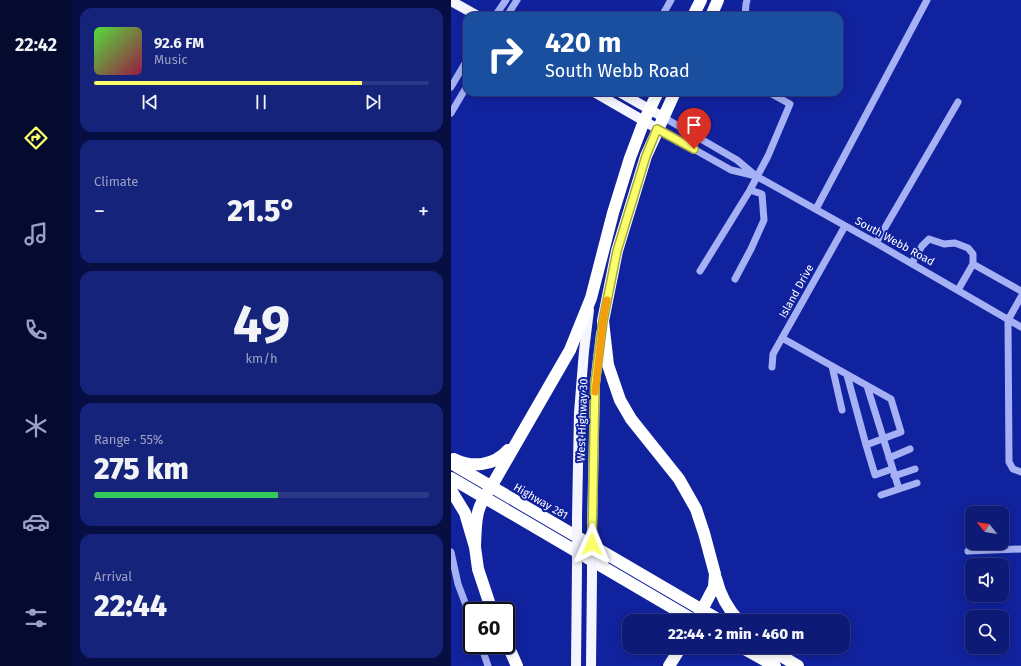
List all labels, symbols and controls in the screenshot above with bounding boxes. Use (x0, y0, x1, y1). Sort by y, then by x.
text: 420 m (545, 26, 621, 59)
icon: right (479, 28, 531, 80)
text: 22:42 (15, 34, 57, 56)
text: 92.6 FM (154, 34, 204, 52)
text: Music (154, 52, 188, 67)
text: South Webb Road (545, 60, 690, 82)
icon: previous (139, 91, 161, 113)
icon: pause (250, 91, 272, 113)
icon: next (362, 91, 384, 113)
pin (677, 108, 711, 149)
icon: arrive (683, 114, 705, 136)
icon: directions (22, 124, 50, 152)
text: Climate (94, 174, 138, 189)
text: 21.5° (227, 193, 296, 229)
text: − (94, 198, 105, 225)
text: + (418, 198, 429, 225)
street label: South Webb Road (853, 214, 937, 269)
icon: music (22, 220, 50, 248)
street label: Island Drive (776, 262, 816, 320)
text: 49 (233, 293, 290, 356)
icon: phone (22, 316, 50, 344)
text: km/h (245, 351, 278, 366)
street label: West Highway 30 (575, 378, 590, 462)
icon: climate (22, 412, 50, 440)
text: Range · 55% (94, 432, 164, 447)
text: 275 km (94, 451, 189, 487)
street label: Highway 281 (511, 481, 570, 522)
north arrow (965, 506, 1009, 550)
map controls (965, 506, 1009, 654)
icon: car (22, 508, 50, 536)
position arrow (571, 523, 613, 565)
button: sound (965, 558, 1009, 602)
text: Arrival (94, 569, 132, 584)
text: 22:44 (94, 588, 167, 624)
speed limit sign: 60 (463, 602, 515, 654)
icon: filters (22, 604, 50, 632)
button: search (965, 610, 1009, 654)
text: 22:44 · 2 min · 460 m (668, 625, 804, 643)

